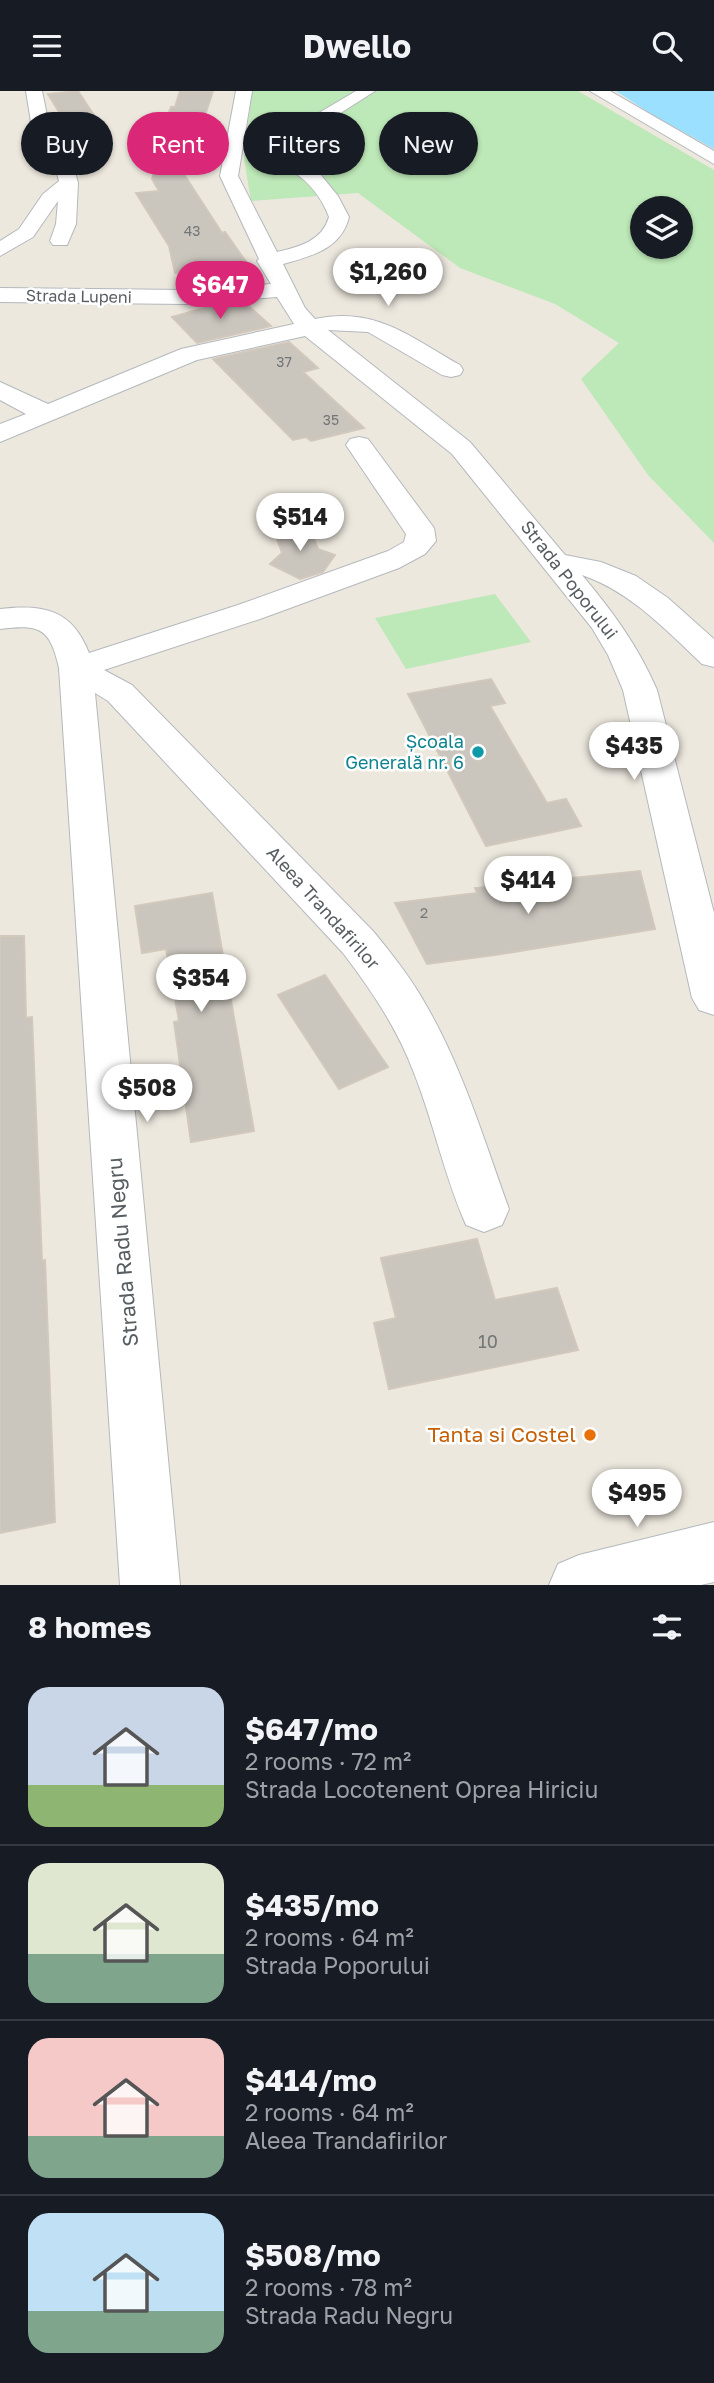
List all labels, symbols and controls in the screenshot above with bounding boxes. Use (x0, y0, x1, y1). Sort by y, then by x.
icon: menu (28, 27, 66, 65)
text: Dwello (303, 27, 411, 65)
icon: search (648, 27, 686, 65)
chip: Buy (21, 112, 113, 175)
chip: Rent (127, 112, 229, 175)
chip: Filters (243, 112, 365, 175)
chip: New (379, 112, 478, 175)
map controls (630, 196, 693, 259)
button: layers (630, 196, 693, 259)
house number: 43 (184, 222, 200, 239)
pin: $1,260 (331, 249, 445, 308)
text: $1,260 (349, 257, 427, 285)
pin: $647 (179, 261, 261, 321)
text: $647 (192, 270, 248, 298)
street label: Strada Lupeni (26, 285, 132, 307)
house number: 37 (276, 353, 292, 370)
house number: 35 (323, 411, 339, 428)
pin: $514 (259, 493, 341, 553)
text: $514 (272, 502, 328, 530)
street label: Strada Poporului (517, 516, 623, 643)
pin: $435 (593, 723, 675, 782)
place label: Școala Generală nr. 6 (345, 730, 464, 773)
text: $435 (605, 731, 663, 759)
marker: Școala Generală nr. 6 (470, 744, 486, 760)
street label: Aleea Trandafirilor (263, 841, 385, 974)
pin: $414 (487, 857, 569, 916)
text: $414 (500, 865, 556, 893)
house number: 2 (420, 904, 428, 921)
pin: $354 (160, 955, 242, 1014)
text: $354 (172, 963, 230, 991)
pin: $508 (106, 1065, 188, 1124)
text: $508 (117, 1073, 177, 1101)
street label: Strada Radu Negru (101, 1156, 143, 1348)
house number: 10 (478, 1330, 498, 1352)
place label: Tanta si Costel (427, 1421, 576, 1447)
marker: Tanta si Costel (582, 1427, 598, 1443)
pin: $495 (596, 1469, 678, 1529)
text: $495 (608, 1478, 666, 1506)
icon: filters (648, 1608, 686, 1646)
text: 8 homes (28, 1609, 152, 1645)
text: $647/mo (245, 1711, 378, 1747)
icon: home (84, 1715, 168, 1799)
text: 2 rooms · 72 m² (245, 1747, 411, 1775)
text: Strada Locotenent Oprea Hiriciu (245, 1775, 598, 1803)
text: $435/mo (245, 1887, 379, 1923)
icon: home (84, 1891, 168, 1975)
text: 2 rooms · 64 m² (245, 1923, 414, 1951)
text: Strada Poporului (245, 1951, 430, 1979)
text: $414/mo (245, 2062, 377, 2098)
icon: home (84, 2066, 168, 2150)
text: 2 rooms · 64 m² (245, 2098, 414, 2126)
text: Aleea Trandafirilor (245, 2126, 447, 2154)
text: $508/mo (245, 2237, 381, 2273)
icon: home (84, 2241, 168, 2325)
text: 2 rooms · 78 m² (245, 2273, 412, 2301)
text: Strada Radu Negru (245, 2301, 453, 2329)

